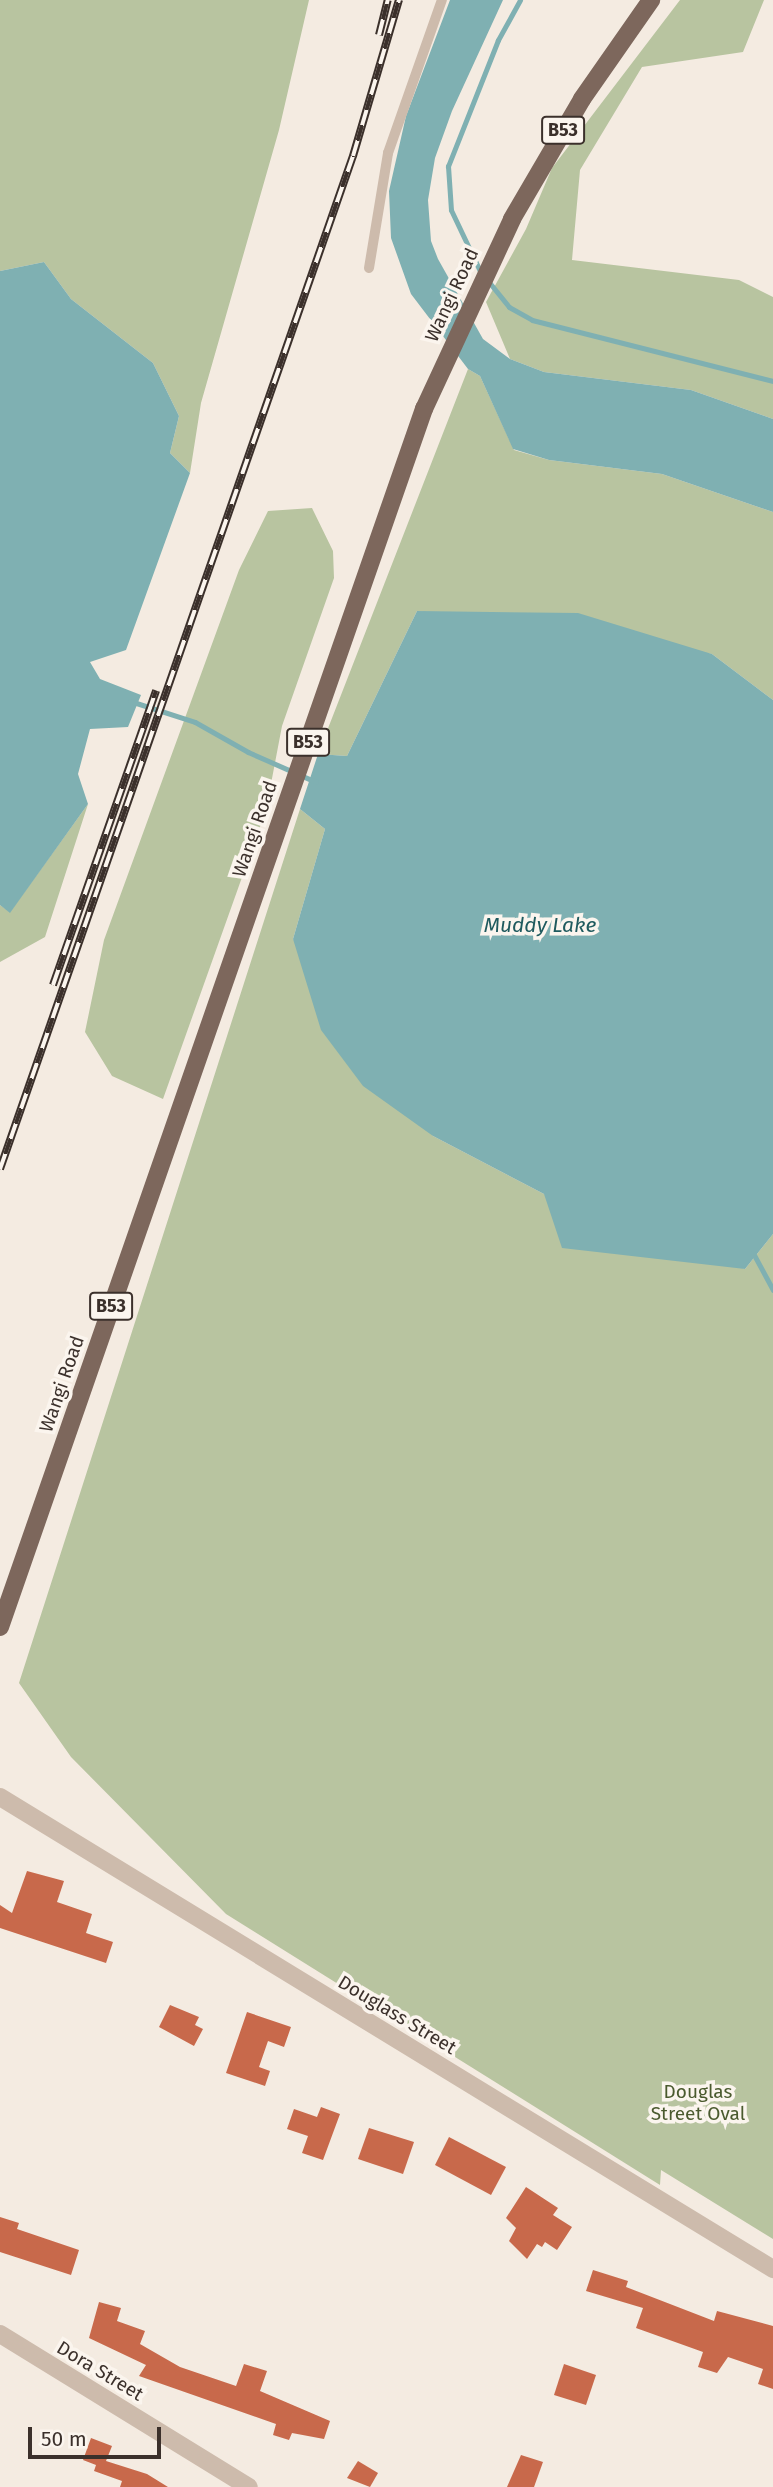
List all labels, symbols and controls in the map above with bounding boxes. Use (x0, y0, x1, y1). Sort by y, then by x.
road number: B53 (540, 116, 586, 145)
street label: Wangi Road (420, 245, 484, 345)
road number: B53 (285, 728, 331, 756)
street label: Wangi Road (228, 778, 282, 880)
water label: Muddy Lake (484, 912, 596, 938)
road number: B53 (88, 1292, 134, 1321)
street label: Wangi Road (35, 1333, 89, 1435)
street label: Douglass Street (334, 1971, 460, 2059)
park label: Douglas Street Oval (651, 2081, 745, 2125)
street label: Dora Street (53, 2336, 147, 2406)
scale bar (32, 2414, 164, 2458)
text: 50 m (41, 2426, 87, 2452)

